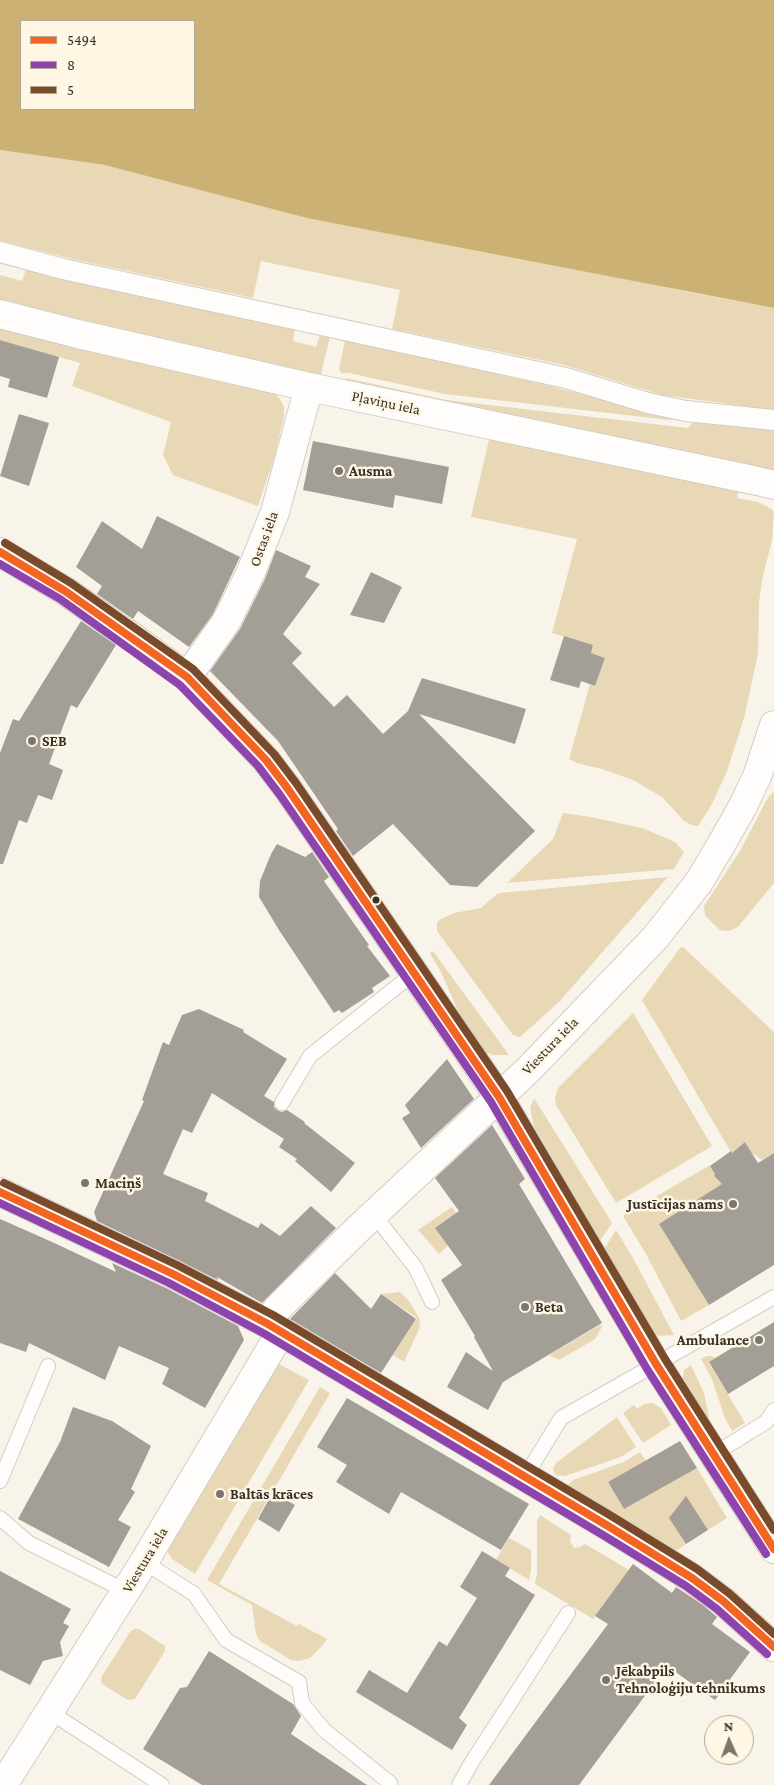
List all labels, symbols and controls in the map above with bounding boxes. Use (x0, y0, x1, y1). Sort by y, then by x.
legend (20, 20, 195, 110)
text: 5494 (67, 32, 97, 48)
text: 8 (67, 57, 75, 73)
text: 5 (67, 82, 74, 98)
street label: Pļaviņu iela (350, 387, 422, 419)
place label: Ausma (349, 462, 392, 480)
marker: Ausma (333, 465, 345, 477)
street label: Ostas iela (246, 509, 282, 569)
place label: SEB (42, 732, 67, 750)
marker: SEB (26, 735, 38, 747)
unlabelled marker (371, 895, 381, 905)
street label: Viestura iela (518, 1013, 582, 1079)
place label: Maciņš (95, 1174, 141, 1192)
marker: Maciņš (79, 1177, 91, 1189)
place label: Justīcijas nams (627, 1195, 723, 1213)
marker: Justīcijas nams (727, 1198, 739, 1210)
place label: Beta (535, 1298, 563, 1316)
marker: Beta (519, 1301, 531, 1313)
place label: Ambulance (677, 1331, 749, 1349)
marker: Ambulance (753, 1334, 765, 1346)
place label: Baltās krāces (230, 1485, 313, 1503)
marker: Baltās krāces (214, 1488, 226, 1500)
street label: Viestura iela (118, 1524, 172, 1596)
place label: Jēkabpils Tehnoloģiju tehnikums (616, 1662, 765, 1697)
marker: Jēkabpils Tehnoloģiju tehnikums (600, 1674, 612, 1686)
north arrow (704, 1715, 754, 1765)
text: N (723, 1718, 734, 1734)

